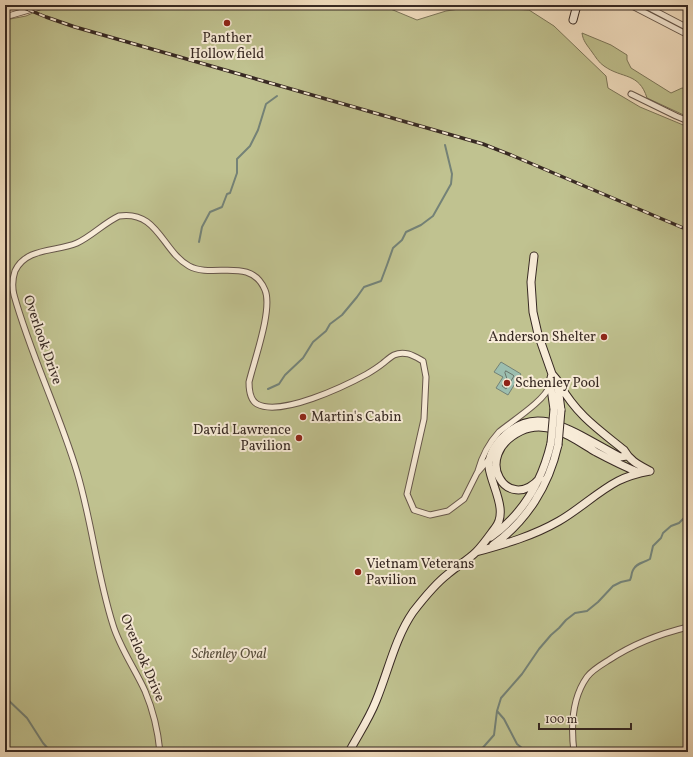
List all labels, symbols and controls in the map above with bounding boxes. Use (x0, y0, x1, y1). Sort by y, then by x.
marker: Panther Hollow field (222, 18, 232, 28)
place label: Panther Hollow field (190, 29, 264, 64)
street label: Overlook Drive (18, 293, 66, 388)
place label: Anderson Shelter (489, 328, 596, 347)
marker: Anderson Shelter (599, 332, 609, 342)
place label: Schenley Pool (515, 374, 599, 393)
marker: Schenley Pool (502, 378, 512, 388)
place label: Martin's Cabin (311, 408, 402, 427)
marker: Martin's Cabin (298, 412, 308, 422)
place label: David Lawrence Pavilion (193, 421, 291, 456)
marker: David Lawrence Pavilion (294, 433, 304, 443)
place label: Vietnam Veterans Pavilion (366, 555, 474, 590)
marker: Vietnam Veterans Pavilion (353, 567, 363, 577)
street label: Overlook Drive (115, 611, 169, 705)
park label: Schenley Oval (191, 645, 267, 664)
scale bar (539, 705, 631, 731)
text: 100 m (545, 712, 578, 728)

